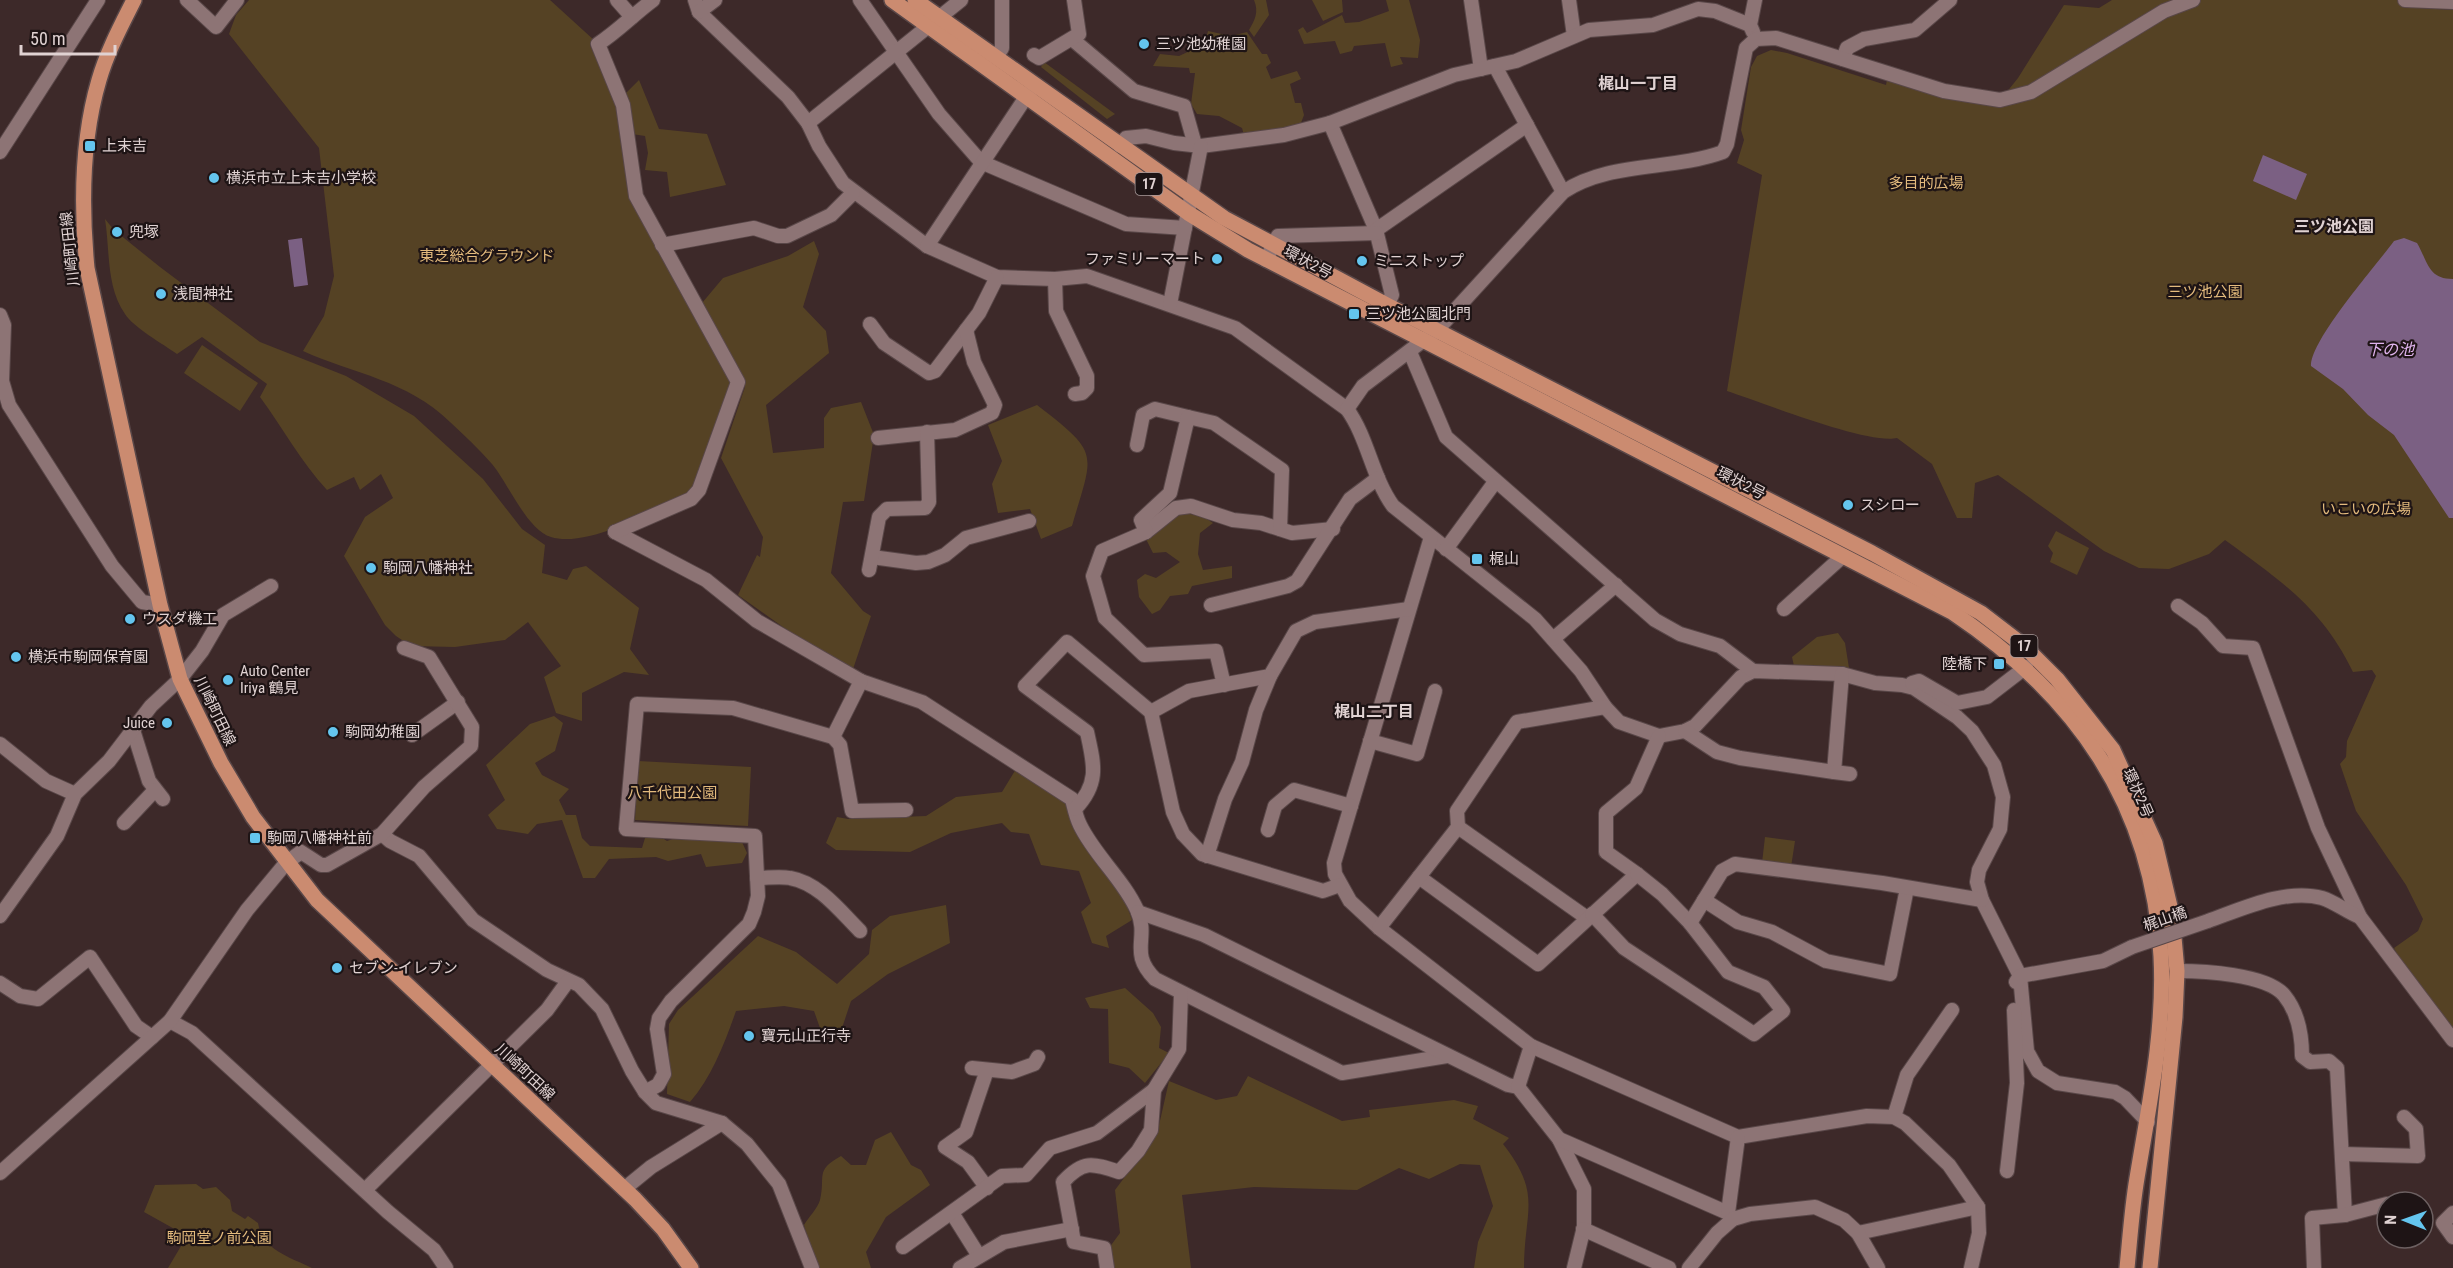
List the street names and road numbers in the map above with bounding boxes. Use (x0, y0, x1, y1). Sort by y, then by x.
road number: 17 (1136, 173, 1162, 195)
street label: 川崎町田線 (57, 211, 83, 287)
street label: 環状2号 (1281, 242, 1335, 282)
street label: 環状2号 (1714, 463, 1768, 503)
road number: 17 (2010, 635, 2038, 657)
street label: 川崎町田線 (190, 673, 240, 749)
street label: 環状2号 (2119, 765, 2157, 821)
street label: 梶山橋 (2141, 903, 2189, 935)
street label: 川崎町田線 (491, 1040, 559, 1104)

